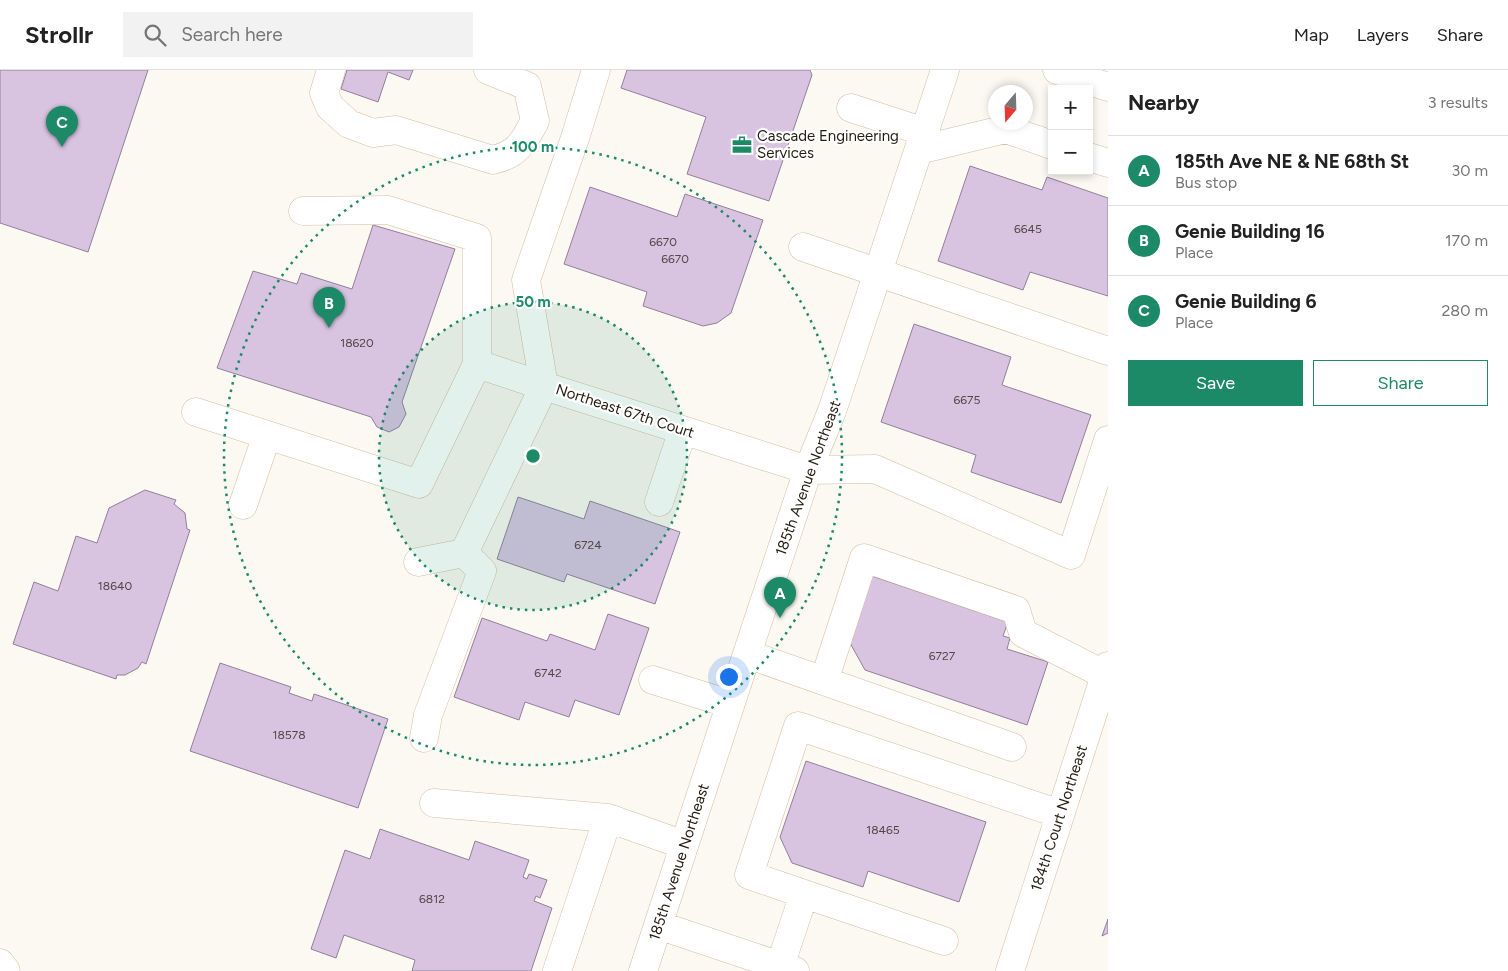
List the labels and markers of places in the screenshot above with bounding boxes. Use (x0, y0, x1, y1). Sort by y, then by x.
pin: C (46, 106, 78, 147)
place label: Cascade Engineering Services (757, 127, 899, 162)
office icon: Cascade Engineering Services (731, 134, 753, 156)
pin: B (313, 287, 345, 328)
centre of rings (524, 447, 542, 465)
pin: A (764, 577, 796, 618)

